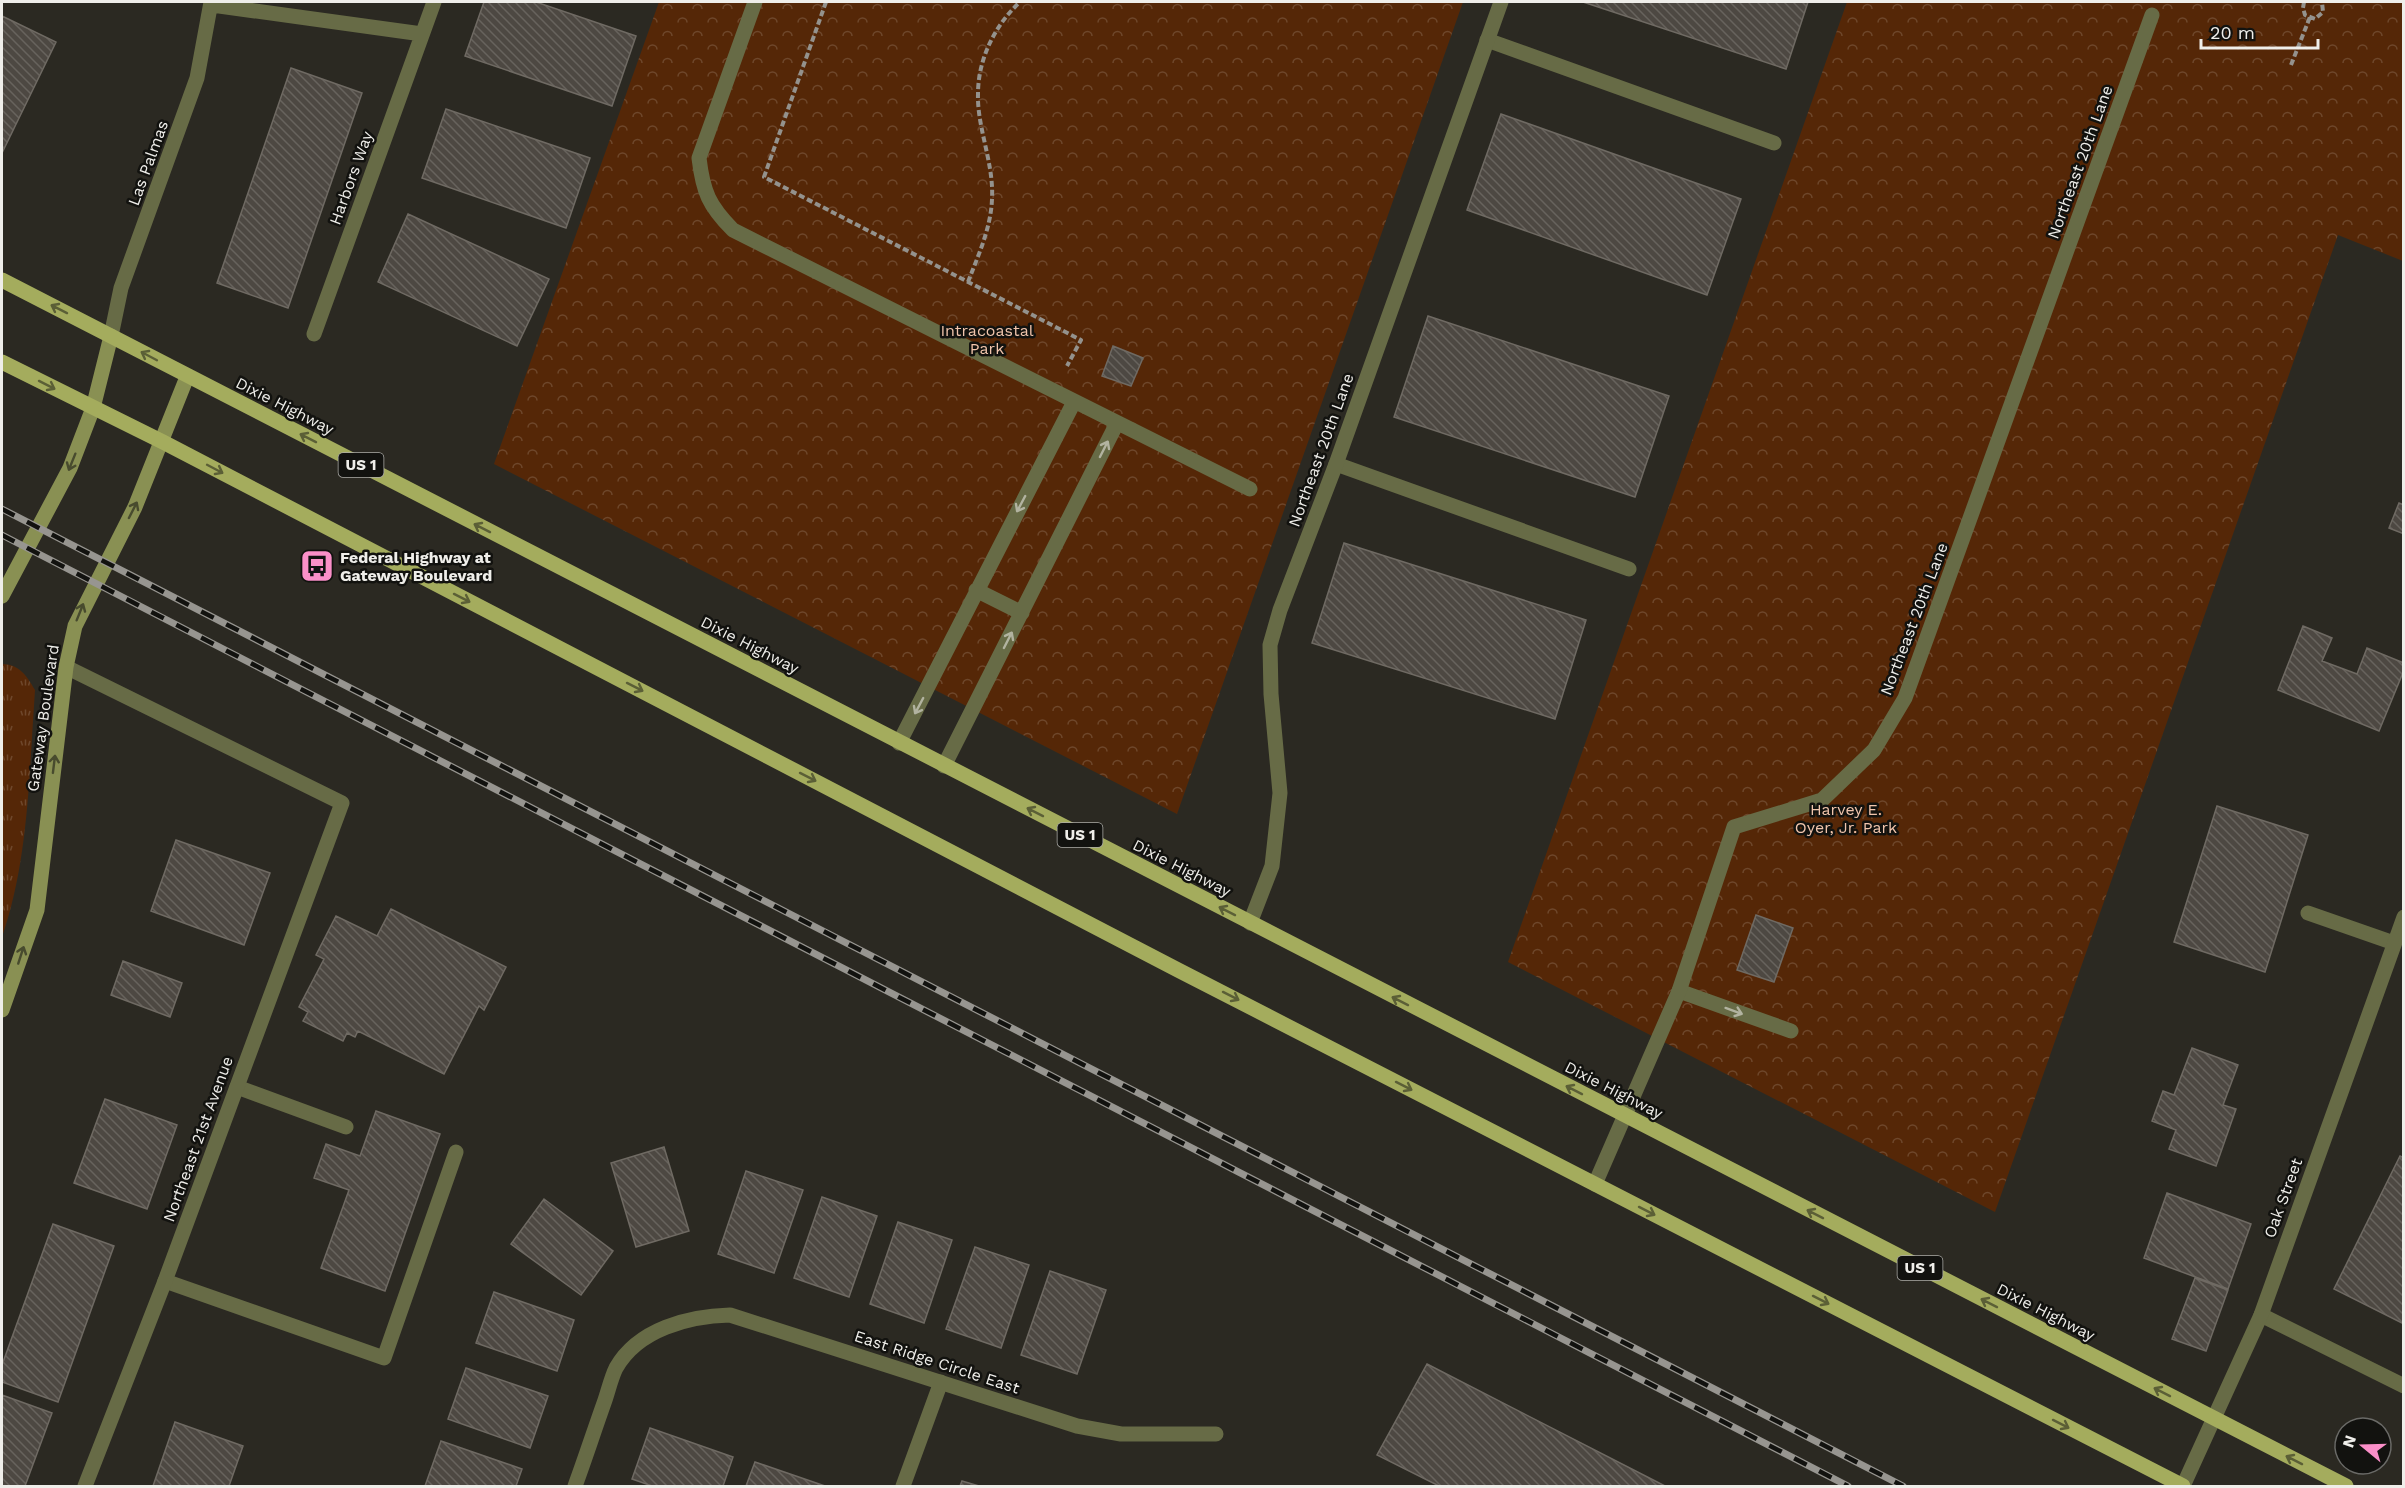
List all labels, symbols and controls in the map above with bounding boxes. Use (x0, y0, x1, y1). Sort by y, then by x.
scale bar (2201, 12, 2318, 50)
text: 20 m (2210, 22, 2255, 43)
street label: Northeast 20th Lane (2043, 83, 2117, 241)
street label: Las Palmas (124, 118, 172, 208)
street label: Harbors Way (325, 128, 377, 227)
one-way arrow (50, 303, 68, 315)
park label: Intracoastal Park (940, 321, 1034, 358)
one-way arrow (141, 350, 159, 361)
street label: Northeast 20th Lane (1284, 371, 1358, 529)
street label: Dixie Highway (233, 373, 338, 439)
one-way arrow (38, 379, 55, 391)
one-way arrow (300, 432, 318, 444)
one-way arrow (1099, 441, 1111, 459)
one-way arrow (66, 453, 77, 471)
road number: US 1 (338, 453, 384, 477)
one-way arrow (205, 464, 223, 475)
one-way arrow (1015, 495, 1027, 512)
one-way arrow (127, 502, 139, 520)
one-way arrow (473, 521, 491, 533)
street label: Northeast 20th Lane (1876, 540, 1952, 698)
bus stop icon: Federal Highway at Gateway Boulevard (299, 548, 335, 584)
place label: Federal Highway at Gateway Boulevard (340, 548, 492, 585)
one-way arrow (453, 592, 471, 604)
one-way arrow (76, 604, 87, 622)
street label: Dixie Highway (698, 612, 803, 678)
one-way arrow (1003, 631, 1014, 649)
street label: Gateway Boulevard (23, 643, 63, 793)
one-way arrow (626, 682, 644, 694)
one-way arrow (913, 697, 925, 714)
one-way arrow (49, 755, 60, 774)
one-way arrow (799, 772, 817, 784)
park label: Harvey E. Oyer, Jr. Park (1795, 800, 1897, 837)
one-way arrow (1026, 806, 1044, 818)
road number: US 1 (1058, 823, 1102, 847)
street label: Dixie Highway (1130, 835, 1235, 901)
one-way arrow (1219, 905, 1237, 916)
one-way arrow (17, 946, 28, 965)
one-way arrow (1221, 991, 1239, 1003)
one-way arrow (1392, 994, 1410, 1006)
one-way arrow (1724, 1006, 1743, 1017)
street label: Northeast 21st Avenue (159, 1054, 237, 1224)
street label: Dixie Highway (1562, 1057, 1667, 1123)
one-way arrow (1395, 1080, 1413, 1092)
one-way arrow (1565, 1084, 1583, 1095)
street label: Oak Street (2260, 1155, 2306, 1240)
one-way arrow (1638, 1205, 1656, 1217)
one-way arrow (1807, 1208, 1825, 1220)
road number: US 1 (1898, 1256, 1942, 1280)
street label: Dixie Highway (1994, 1279, 2099, 1345)
one-way arrow (1811, 1295, 1829, 1306)
one-way arrow (1980, 1297, 1998, 1309)
street label: East Ridge Circle East (852, 1326, 1022, 1398)
one-way arrow (2154, 1386, 2172, 1398)
north arrow (2333, 1416, 2393, 1476)
one-way arrow (2052, 1418, 2070, 1430)
text: N (2338, 1433, 2360, 1450)
one-way arrow (2285, 1454, 2303, 1465)

